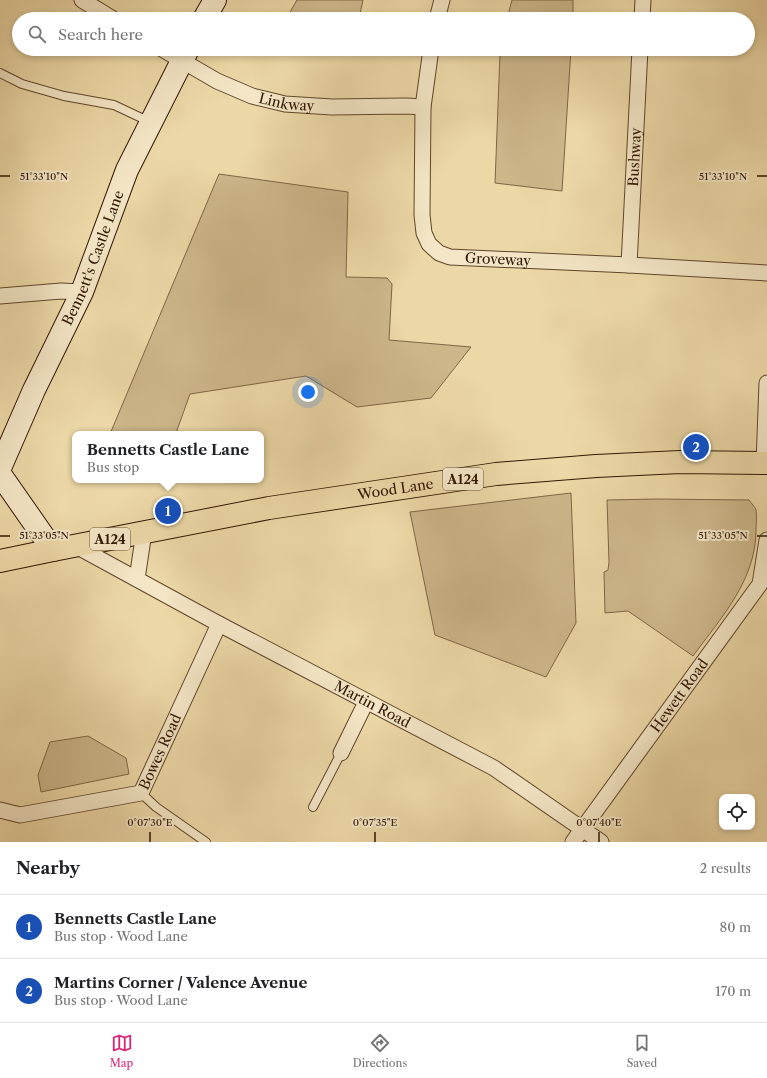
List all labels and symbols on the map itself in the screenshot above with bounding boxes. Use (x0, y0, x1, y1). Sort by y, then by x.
street label: Linkway (257, 89, 315, 115)
street label: Bushway (624, 127, 645, 187)
text: 51°33'10"N (20, 170, 68, 183)
text: 51°33'10"N (699, 170, 747, 183)
street label: Bennett's Castle Lane (58, 188, 128, 328)
street label: Groveway (465, 249, 532, 270)
your location (298, 382, 318, 402)
pin: 2 (683, 432, 709, 462)
road number: A124 (443, 468, 483, 490)
street label: Wood Lane (355, 474, 435, 504)
pin: 1 (155, 496, 181, 526)
road number: A124 (90, 528, 130, 550)
text: 51°33'05"N (19, 529, 69, 542)
text: 51°33'05"N (698, 529, 748, 542)
street label: Hewett Road (647, 655, 712, 736)
street label: Martin Road (331, 677, 414, 732)
street label: Bowes Road (135, 711, 185, 793)
text: 0°07'30"E (127, 816, 173, 829)
text: 0°07'35"E (353, 816, 397, 829)
text: 0°07'40"E (576, 816, 622, 829)

